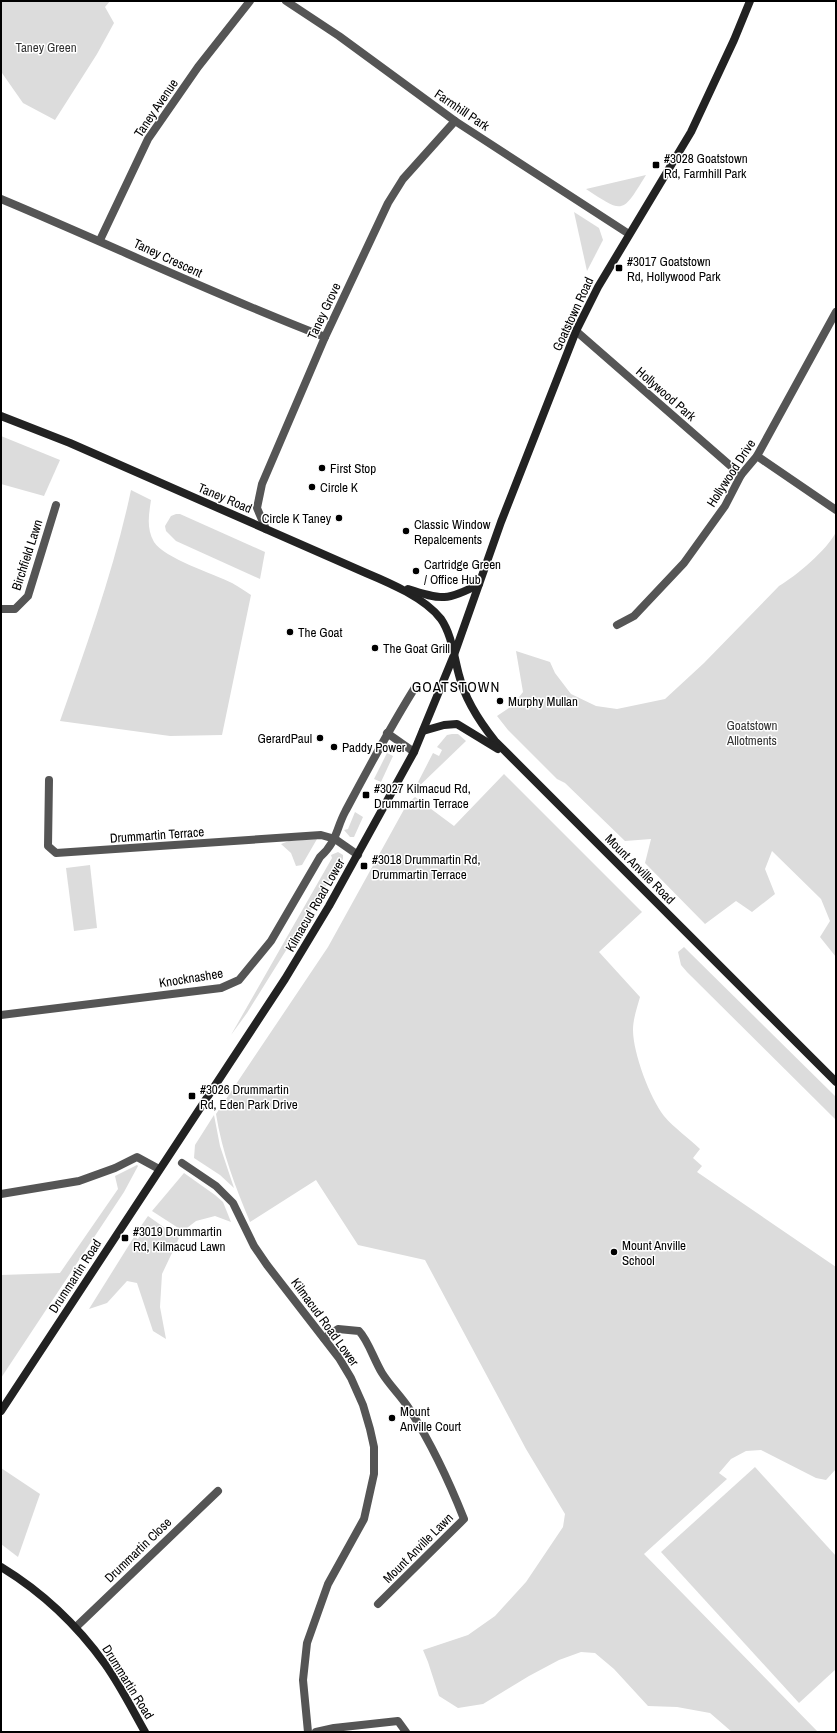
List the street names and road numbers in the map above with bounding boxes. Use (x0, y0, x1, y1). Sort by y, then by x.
street label: Taney Avenue (130, 75, 182, 141)
street label: Farmhill Park (431, 85, 493, 135)
street label: Taney Crescent (131, 235, 205, 281)
street label: Goatstown Road (549, 274, 598, 354)
street label: Taney Grove (303, 280, 345, 342)
street label: Hollywood Park (632, 363, 700, 425)
street label: Hollywood Drive (703, 436, 759, 510)
street label: Taney Road (195, 479, 255, 517)
street label: Birchfield Lawn (8, 517, 46, 593)
street label: Drummartin Terrace (109, 823, 205, 847)
street label: Mount Anville Road (601, 830, 679, 908)
street label: Kilmacud Road Lower (281, 855, 349, 955)
street label: Knocknashee (158, 965, 224, 991)
street label: Drummartin Road (45, 1236, 105, 1316)
street label: Kilmacud Road Lower (287, 1275, 363, 1370)
street label: Mount Anville Lawn (379, 1509, 457, 1587)
street label: Drummartin Close (101, 1514, 175, 1586)
street label: Drummartin Road (98, 1642, 158, 1722)

